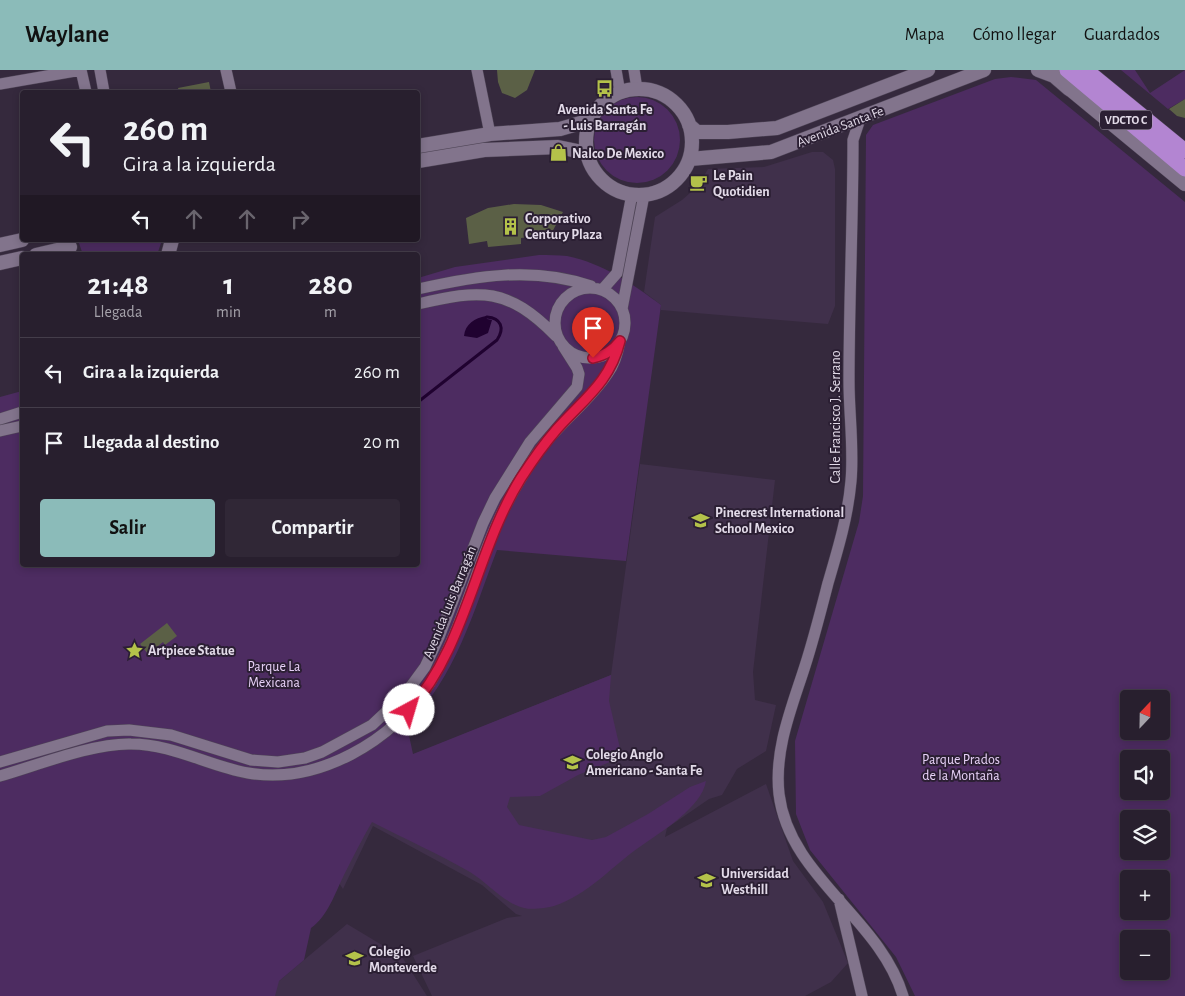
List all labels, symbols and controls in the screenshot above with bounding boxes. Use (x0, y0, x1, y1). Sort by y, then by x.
text: Waylane (25, 23, 109, 47)
text: Mapa (905, 26, 945, 44)
text: Cómo llegar (973, 26, 1056, 44)
text: Guardados (1084, 26, 1160, 44)
bus stop icon: Avenida Santa Fe - Luis Barragán (595, 79, 615, 99)
place label: Avenida Santa Fe - Luis Barragán (557, 103, 653, 133)
street label: Avenida Santa Fe (795, 104, 886, 150)
icon: left (40, 110, 105, 175)
road number: VDCTO C (1100, 110, 1152, 130)
text: 260 m (123, 112, 208, 147)
shop icon: Nalco De Mexico (548, 143, 568, 163)
place label: Nalco De Mexico (572, 147, 664, 161)
text: Gira a la izquierda (123, 153, 276, 175)
place label: Le Pain Quotidien (713, 169, 770, 199)
cafe icon: Le Pain Quotidien (689, 173, 709, 193)
icon: left (127, 205, 155, 233)
icon: ahead (180, 205, 208, 233)
icon: ahead (233, 205, 261, 233)
icon: right (286, 205, 314, 233)
place label: Corporativo Century Plaza (525, 212, 602, 242)
building icon: Corporativo Century Plaza (501, 216, 521, 236)
text: 21:48 (87, 270, 149, 300)
text: 1 (223, 270, 234, 300)
text: 280 (308, 270, 353, 300)
text: Llegada (94, 304, 142, 320)
text: min (216, 304, 241, 320)
text: m (324, 304, 337, 320)
pin (572, 307, 614, 358)
icon: arrive (579, 314, 607, 342)
street label: Calle Francisco J. Serrano (829, 350, 843, 484)
icon: left (40, 359, 68, 387)
text: Gira a la izquierda (83, 363, 219, 382)
text: 260 m (354, 363, 400, 382)
icon: arrive (40, 429, 68, 457)
text: Llegada al destino (83, 433, 220, 452)
text: 20 m (363, 433, 400, 452)
button: Salir (40, 499, 215, 557)
button: Compartir (225, 499, 400, 557)
place label: Pinecrest International School Mexico (715, 506, 844, 536)
school or university icon: Pinecrest International School Mexico (691, 510, 711, 530)
street label: Avenida Luis Barragán (421, 544, 479, 661)
place icon: Artpiece Statue (124, 640, 144, 660)
place label: Artpiece Statue (148, 644, 235, 658)
park label: Parque La Mexicana (247, 660, 301, 690)
position arrow (382, 683, 434, 735)
north arrow (1120, 690, 1170, 740)
map controls (1120, 690, 1170, 980)
place label: Colegio Anglo Americano - Santa Fe (586, 748, 703, 778)
button: sound (1120, 750, 1170, 800)
school or university icon: Colegio Anglo Americano - Santa Fe (562, 752, 582, 772)
park label: Parque Prados de la Montaña (922, 753, 1000, 783)
button: layers (1120, 810, 1170, 860)
place label: Universidad Westhill (721, 867, 789, 897)
button: + (1120, 870, 1170, 920)
school or university icon: Universidad Westhill (697, 871, 717, 891)
button: − (1120, 930, 1170, 980)
place label: Colegio Monteverde (369, 945, 437, 975)
school or university icon: Colegio Monteverde (345, 949, 365, 969)

